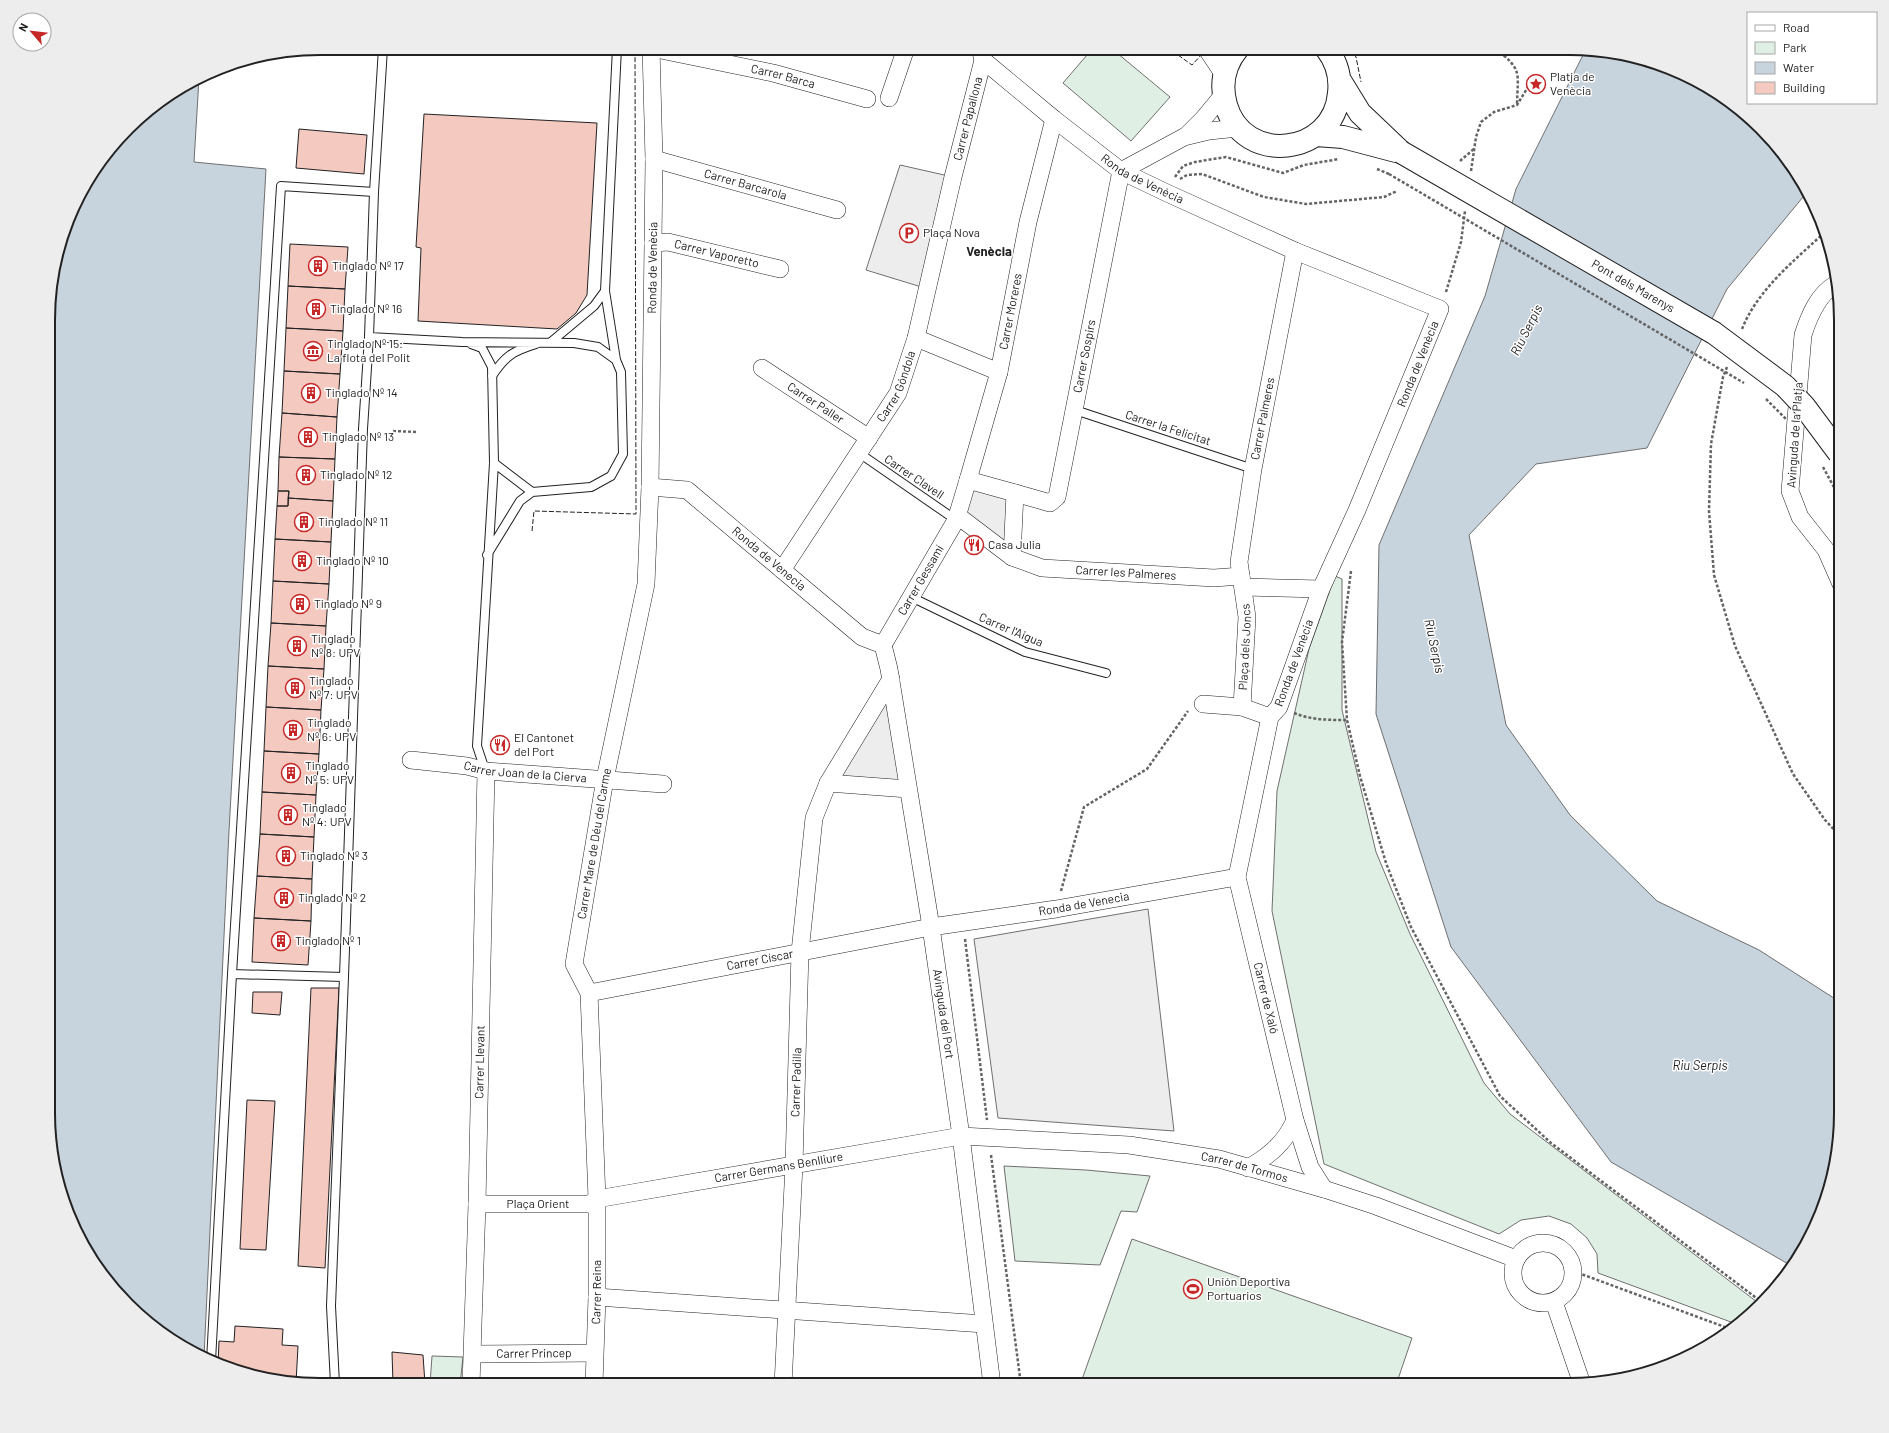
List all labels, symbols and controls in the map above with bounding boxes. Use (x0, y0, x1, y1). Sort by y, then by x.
north arrow (12, 12, 52, 52)
legend (1747, 12, 1877, 104)
text: Road (1783, 20, 1810, 34)
text: N (15, 21, 30, 33)
text: Park (1783, 40, 1807, 54)
text: Water (1783, 60, 1815, 74)
street label: Carrer Barca (750, 61, 817, 90)
place label: Platja de Venècia (1550, 69, 1595, 97)
place icon: Platja de Venècia (1525, 73, 1547, 95)
street label: Carrer Papallona (950, 75, 984, 162)
text: Building (1783, 80, 1825, 94)
street label: Ronda de Venècia (1099, 150, 1186, 206)
street label: Carrer Barcarola (703, 165, 789, 202)
street label: Ronda de Venècia (644, 222, 659, 314)
parking icon: Plaça Nova (898, 222, 920, 244)
place label: Plaça Nova (923, 225, 980, 239)
street label: Carrer Vaporetto (673, 236, 761, 270)
district label: Venècia (966, 243, 1012, 259)
building icon: Tinglado Nº 17 (307, 255, 329, 277)
street label: Pont dels Marenys (1590, 256, 1678, 315)
place label: Tinglado Nº 17 (332, 258, 404, 272)
street label: Carrer Moreres (995, 272, 1024, 351)
building icon: Tinglado Nº 16 (305, 298, 327, 320)
place label: Tinglado Nº 16 (330, 301, 402, 315)
water label: Riu Serpis (1506, 302, 1546, 358)
street label: Carrer Sospirs (1070, 318, 1098, 394)
street label: Ronda de Venècia (1393, 318, 1441, 409)
place label: Tinglado Nº 15: La flota del Polit (327, 336, 410, 364)
museum icon: Tinglado Nº 15: La flota del Polit (302, 340, 324, 362)
street label: Carrer Góndola (873, 349, 917, 424)
street label: Carrer Palmeres (1247, 376, 1277, 461)
street label: Carrer Paller (785, 379, 848, 426)
street label: Avinguda de la Platja (1783, 381, 1805, 488)
building icon: Tinglado Nº 14 (300, 382, 322, 404)
place label: Tinglado Nº 14 (325, 385, 398, 399)
street label: Carrer la Felicitat (1124, 407, 1213, 447)
building icon: Tinglado Nº 13 (297, 426, 319, 448)
place label: Tinglado Nº 13 (322, 429, 394, 443)
street label: Carrer Clavell (882, 451, 947, 501)
building icon: Tinglado Nº 12 (295, 464, 317, 486)
place label: Tinglado Nº 12 (320, 467, 392, 481)
building icon: Tinglado Nº 11 (293, 511, 315, 533)
place label: Tinglado Nº 11 (318, 514, 388, 528)
street label: Ronda de Venecia (730, 523, 809, 593)
restaurant icon: Casa Julia (963, 534, 985, 556)
place label: Casa Julia (988, 537, 1041, 551)
street label: Carrer Gessamí (894, 542, 946, 617)
building icon: Tinglado Nº 10 (291, 550, 313, 572)
place label: Tinglado Nº 10 (316, 553, 389, 567)
street label: Carrer les Palmeres (1075, 562, 1177, 582)
building icon: Tinglado Nº 9 (289, 593, 311, 615)
place label: Tinglado Nº 9 (314, 596, 382, 610)
street label: Plaça dels Joncs (1235, 603, 1253, 691)
street label: Carrer l'Aigua (977, 609, 1045, 649)
street label: Ronda de Venècia (1271, 617, 1315, 708)
water label: Riu Serpis (1421, 617, 1449, 675)
place label: Tinglado Nº 8: UPV (311, 631, 360, 659)
building icon: Tinglado Nº 8: UPV (286, 635, 308, 657)
place label: Tinglado Nº 7: UPV (309, 673, 358, 701)
building icon: Tinglado Nº 7: UPV (284, 677, 306, 699)
place label: Tinglado Nº 6: UPV (307, 715, 356, 743)
building icon: Tinglado Nº 6: UPV (282, 719, 304, 741)
place label: El Cantonet del Port (514, 730, 574, 758)
restaurant icon: El Cantonet del Port (489, 734, 511, 756)
street label: Carrer Joan de la Cierva (462, 757, 587, 784)
place label: Tinglado Nº 5: UPV (305, 758, 354, 786)
building icon: Tinglado Nº 5: UPV (280, 762, 302, 784)
street label: Carrer Mare de Déu del Carme (574, 766, 613, 920)
place label: Tinglado Nº 4: UPV (302, 800, 352, 828)
building icon: Tinglado Nº 4: UPV (277, 804, 299, 826)
building icon: Tinglado Nº 3 (275, 845, 297, 867)
place label: Tinglado Nº 3 (300, 848, 368, 862)
building icon: Tinglado Nº 2 (273, 887, 295, 909)
street label: Ronda de Venecia (1038, 888, 1130, 917)
place label: Tinglado Nº 2 (298, 890, 366, 904)
building icon: Tinglado Nº 1 (270, 930, 292, 952)
place label: Tinglado Nº 1 (295, 933, 361, 947)
street label: Carrer Císcar (725, 946, 795, 972)
street label: Carrer de Xaló (1252, 961, 1282, 1035)
street label: Avinguda del Port (931, 968, 958, 1060)
street label: Carrer Llevant (471, 1025, 487, 1099)
street label: Carrer Padilla (787, 1047, 803, 1117)
water label: Riu Serpis (1672, 1057, 1728, 1073)
street label: Carrer de Tormos (1200, 1148, 1290, 1184)
street label: Carrer Germans Benlliure (713, 1149, 844, 1185)
street label: Plaça Orient (507, 1196, 569, 1210)
street label: Carrer Reina (588, 1260, 603, 1325)
place label: Unión Deportiva Portuarios (1207, 1274, 1290, 1302)
sports icon: Unión Deportiva Portuarios (1182, 1278, 1204, 1300)
street label: Carrer Princep (496, 1345, 572, 1360)

